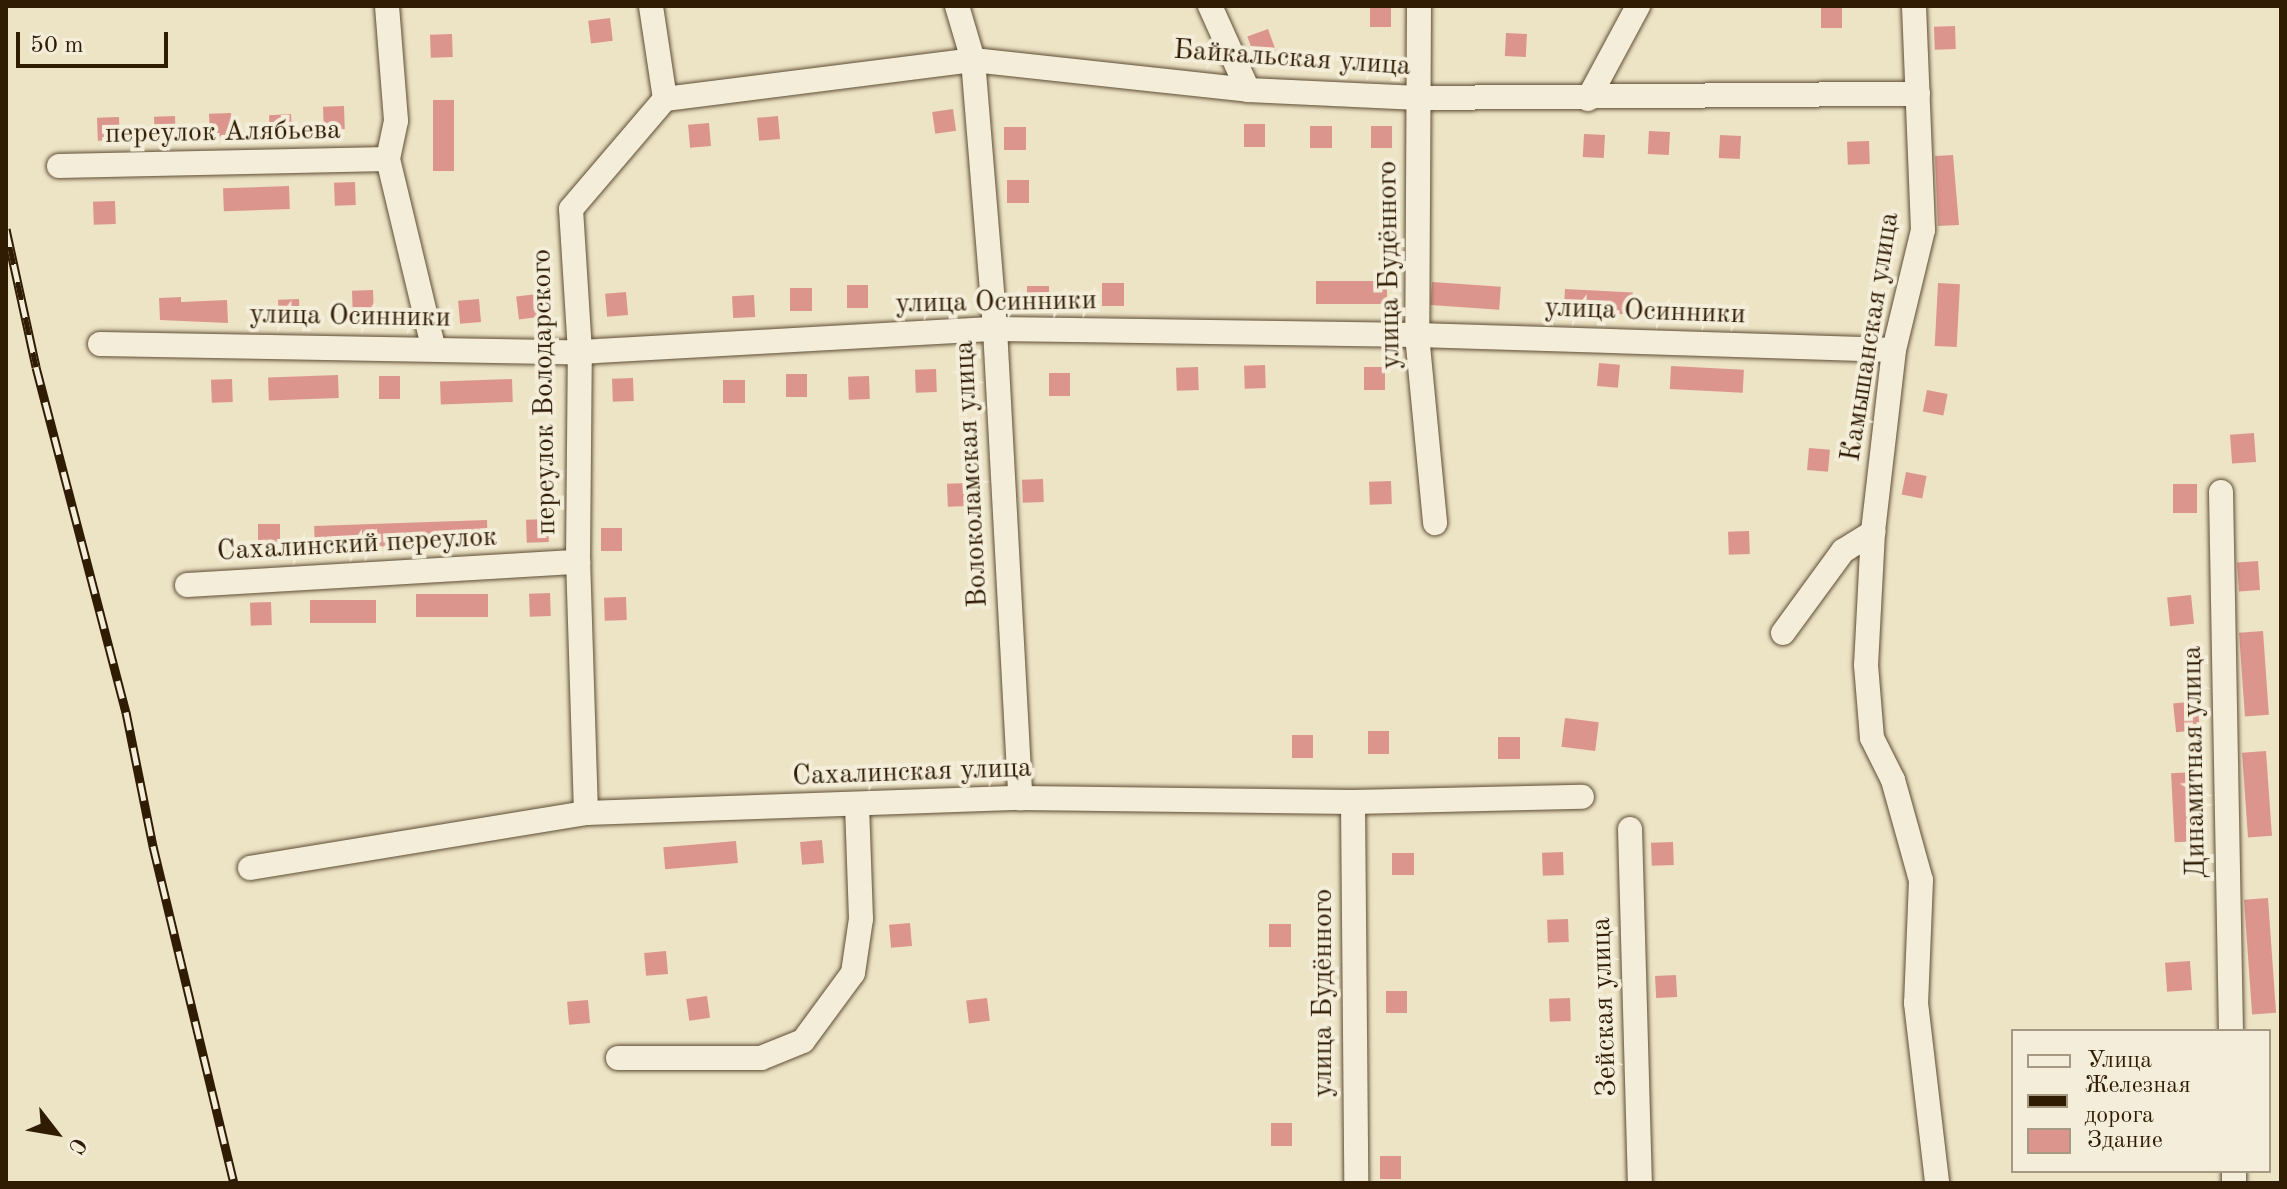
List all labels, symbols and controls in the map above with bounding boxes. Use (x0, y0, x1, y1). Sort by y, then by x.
scale bar (20, 16, 172, 66)
text: 50 m (30, 34, 84, 58)
street label: Байкальская улица (1172, 34, 1412, 84)
street label: переулок Алябьева (105, 114, 341, 152)
street label: улица Будённого (1371, 160, 1409, 370)
street label: Камышанская улица (1835, 210, 1907, 464)
street label: переулок Володарского (526, 249, 564, 535)
street label: улица Осинники (895, 284, 1097, 322)
street label: улица Осинники (1544, 292, 1746, 332)
street label: улица Осинники (249, 298, 451, 336)
street label: Волоколамская улица (948, 340, 996, 608)
street label: Сахалинский переулок (216, 521, 498, 569)
street label: Динамитная улица (2176, 645, 2214, 879)
street label: Сахалинская улица (792, 752, 1032, 794)
street label: улица Будённого (1307, 889, 1341, 1097)
street label: Зейская улица (1585, 917, 1625, 1097)
legend (2011, 1029, 2271, 1173)
text: Улица (2087, 1049, 2152, 1073)
text: Железная дорога (2084, 1074, 2191, 1128)
north arrow (16, 1093, 96, 1173)
text: Здание (2087, 1129, 2163, 1153)
text: С (63, 1133, 90, 1157)

